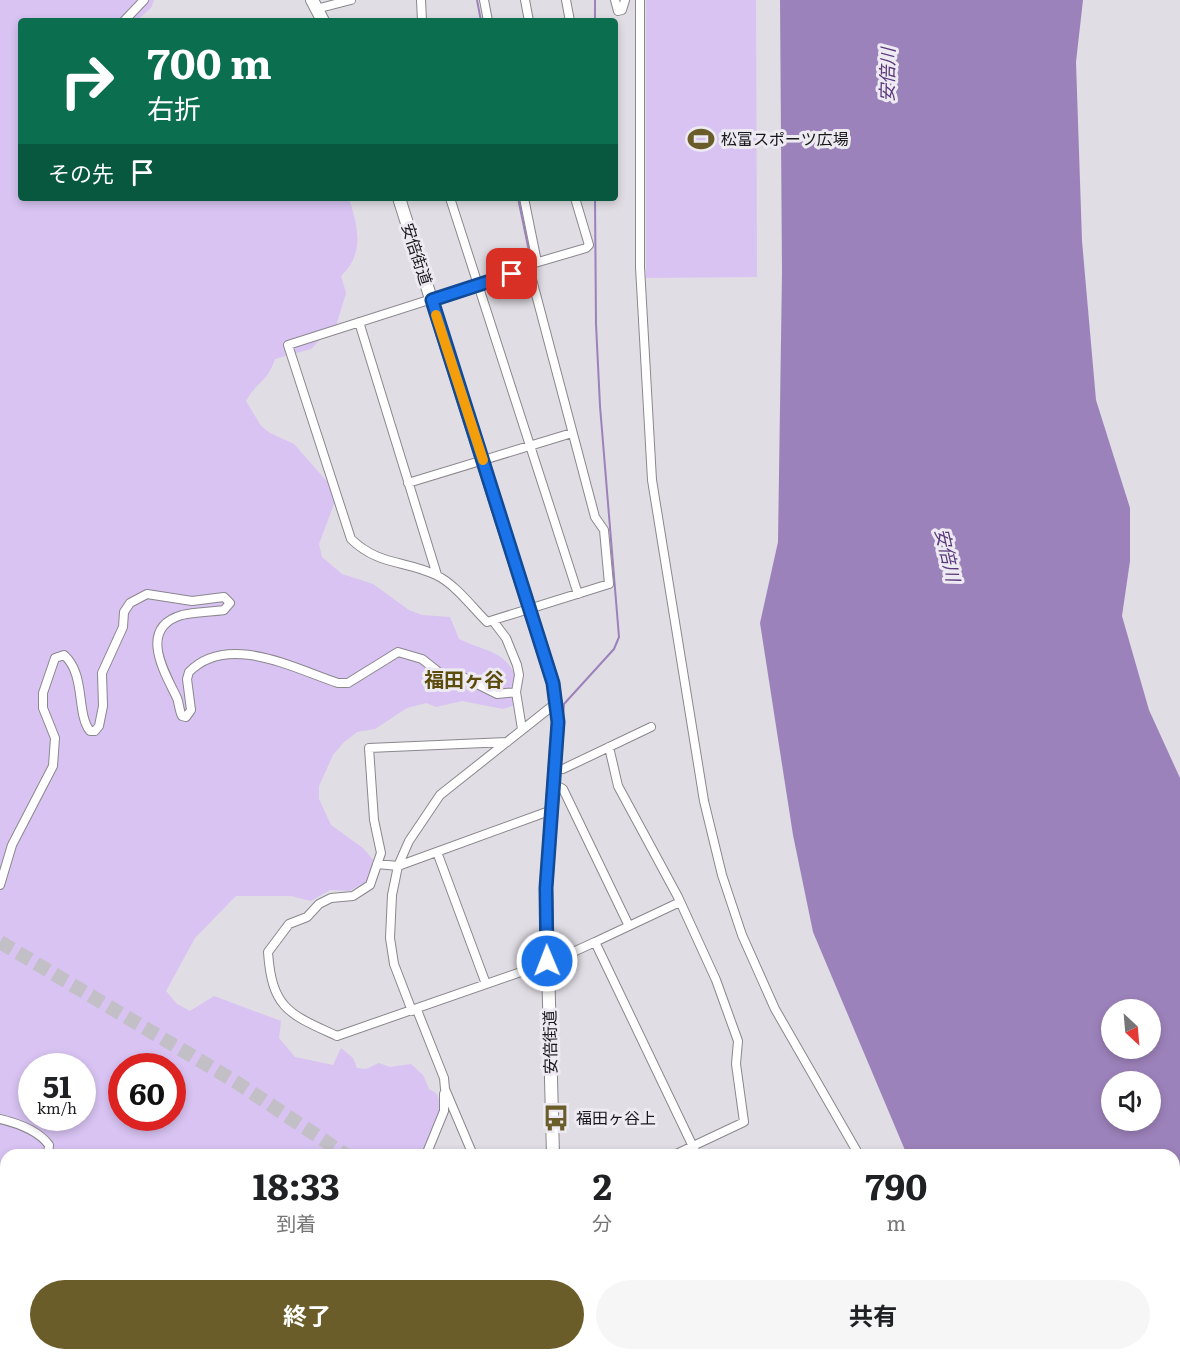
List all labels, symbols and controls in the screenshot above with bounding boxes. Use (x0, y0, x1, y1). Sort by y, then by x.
text: 700 m (147, 30, 272, 92)
icon: right (48, 42, 126, 120)
water label: 安倍川 (873, 46, 901, 102)
text: 右折 (147, 87, 201, 127)
sports icon: 松富スポーツ広場 (686, 124, 716, 154)
place label: 松富スポーツ広場 (721, 126, 849, 150)
text: その先 (48, 156, 114, 189)
icon: arrive (126, 156, 159, 189)
street label: 安倍街道 (397, 220, 439, 288)
pin (486, 248, 537, 299)
icon: arrive (495, 257, 528, 290)
water label: 安倍川 (929, 525, 968, 586)
district label: 福田ヶ谷 (424, 663, 504, 693)
position arrow (515, 929, 579, 993)
north arrow (1101, 999, 1161, 1059)
map controls (1101, 999, 1161, 1131)
street label: 安倍街道 (536, 1010, 562, 1074)
speed limit sign: 60 (108, 1053, 186, 1131)
text: 51 (43, 1063, 71, 1107)
button: sound (1101, 1071, 1161, 1131)
text: km/h (37, 1096, 77, 1119)
bus stop icon: 福田ヶ谷上 (541, 1103, 571, 1133)
place label: 福田ヶ谷上 (576, 1105, 656, 1129)
text: 18:33 (253, 1158, 340, 1211)
text: 2 (593, 1158, 612, 1211)
text: 790 (865, 1158, 927, 1211)
text: 到着 (276, 1207, 316, 1237)
text: 分 (592, 1207, 612, 1237)
text: m (886, 1207, 906, 1237)
button: 終了 (30, 1280, 584, 1349)
button: 共有 (596, 1280, 1150, 1349)

